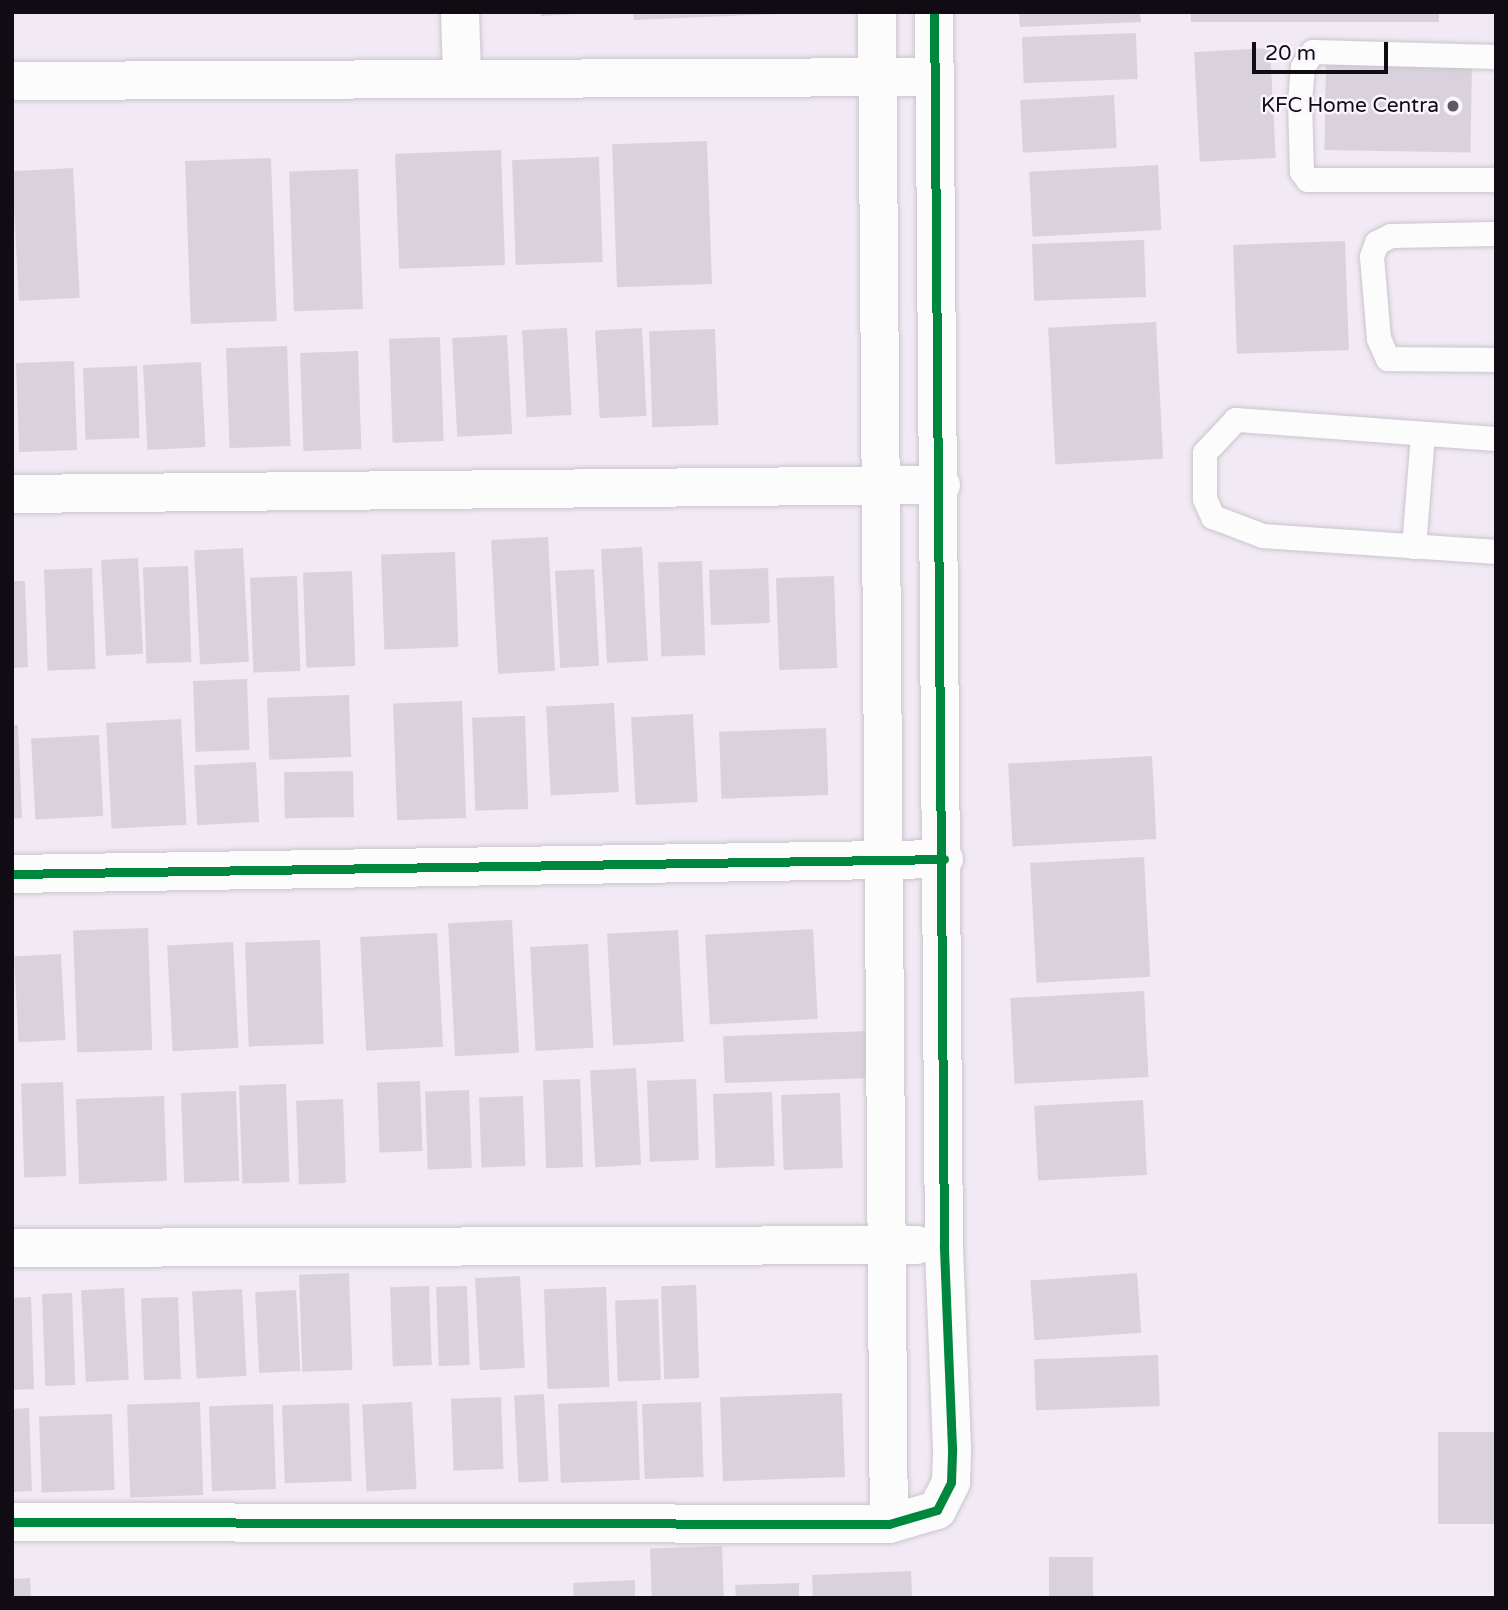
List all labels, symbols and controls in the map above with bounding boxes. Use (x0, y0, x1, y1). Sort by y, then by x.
scale bar (1256, 28, 1392, 72)
text: 20 m (1265, 41, 1316, 66)
place label: KFC Home Centra (1261, 93, 1439, 119)
marker: KFC Home Centra (1445, 98, 1461, 114)

